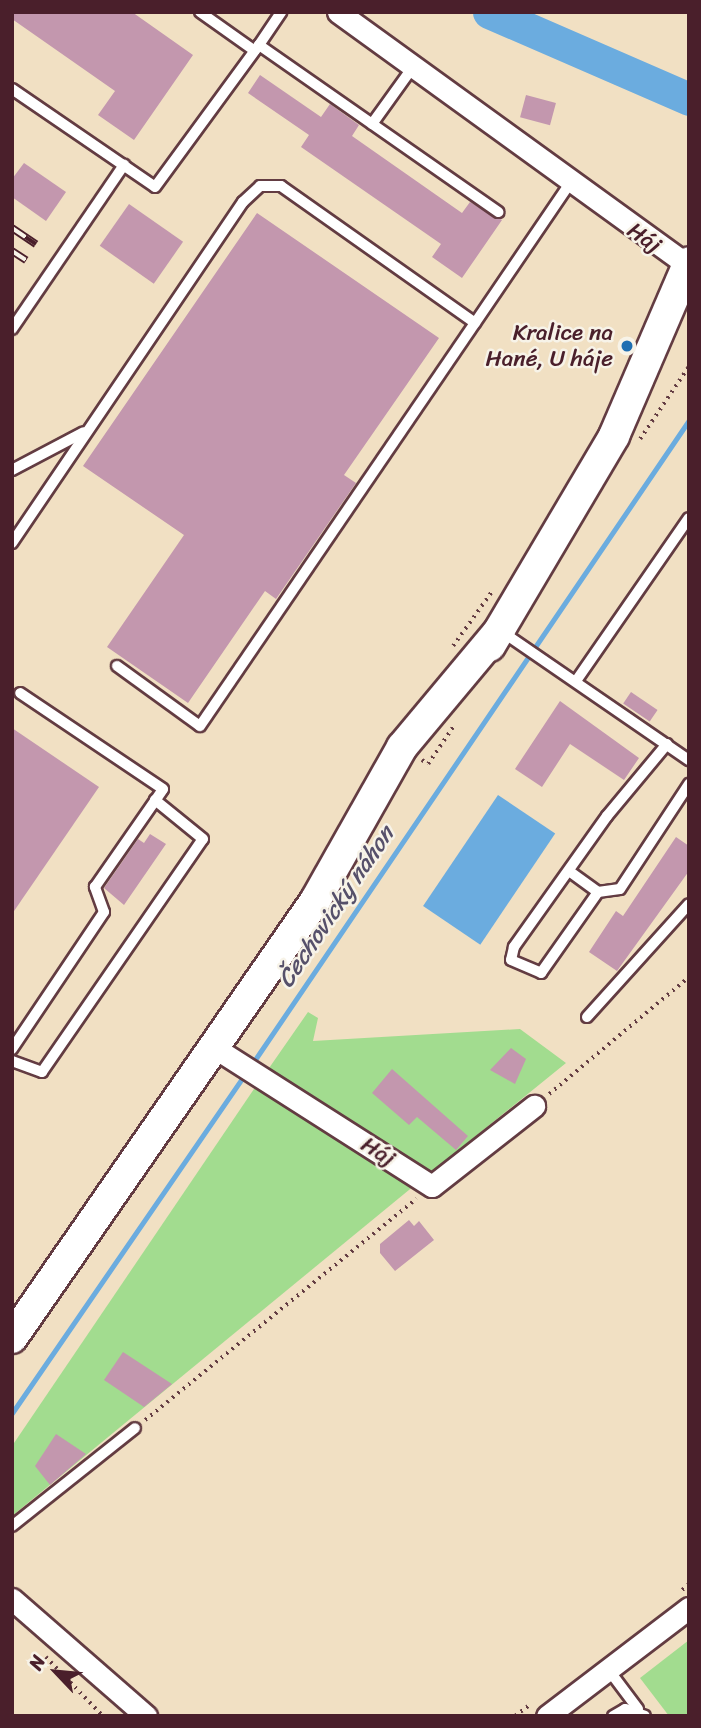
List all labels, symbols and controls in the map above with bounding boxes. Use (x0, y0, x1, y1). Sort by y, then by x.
street label: Háj (622, 217, 666, 259)
place label: Kralice na Hané, U háje (485, 319, 613, 373)
marker: Kralice na Hané, U háje (619, 338, 635, 354)
water label: Čechovický náhon (271, 821, 401, 993)
street label: Háj (356, 1131, 400, 1173)
north arrow (21, 1637, 91, 1707)
text: N (19, 1649, 54, 1676)

